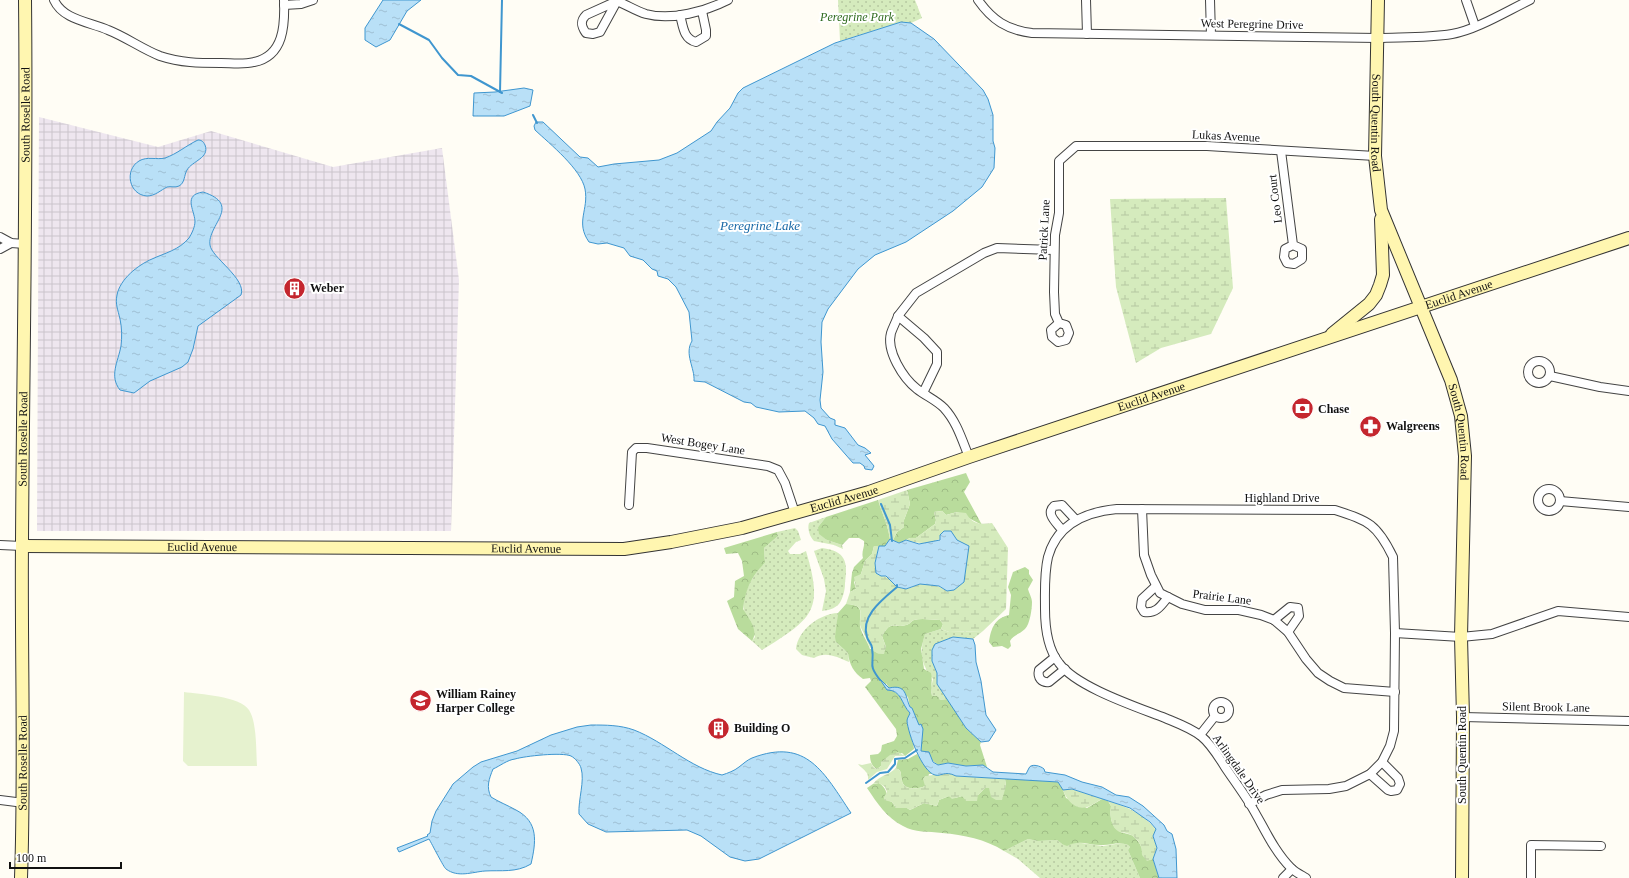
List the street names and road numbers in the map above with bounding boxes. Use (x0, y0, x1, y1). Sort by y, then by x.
street label: West Peregrine Drive (1200, 16, 1304, 32)
street label: South Roselle Road (18, 67, 33, 163)
street label: South Quentin Road (1368, 74, 1384, 173)
street label: Lukas Avenue (1192, 127, 1260, 145)
street label: Leo Court (1265, 173, 1285, 224)
street label: Patrick Lane (1035, 199, 1053, 261)
street label: Euclid Avenue (1423, 277, 1494, 312)
street label: Euclid Avenue (1116, 379, 1187, 414)
street label: South Quentin Road (1445, 382, 1472, 480)
street label: South Roselle Road (15, 391, 30, 487)
street label: West Bogey Lane (660, 430, 746, 458)
street label: Euclid Avenue (808, 482, 880, 515)
street label: Highland Drive (1245, 491, 1319, 505)
street label: Euclid Avenue (167, 540, 237, 554)
street label: Euclid Avenue (491, 541, 561, 556)
street label: Prairie Lane (1192, 586, 1252, 608)
street label: Silent Brook Lane (1502, 699, 1590, 715)
street label: South Quentin Road (1455, 706, 1469, 804)
street label: South Roselle Road (16, 715, 30, 811)
street label: Arlingdale Drive (1210, 732, 1268, 806)

